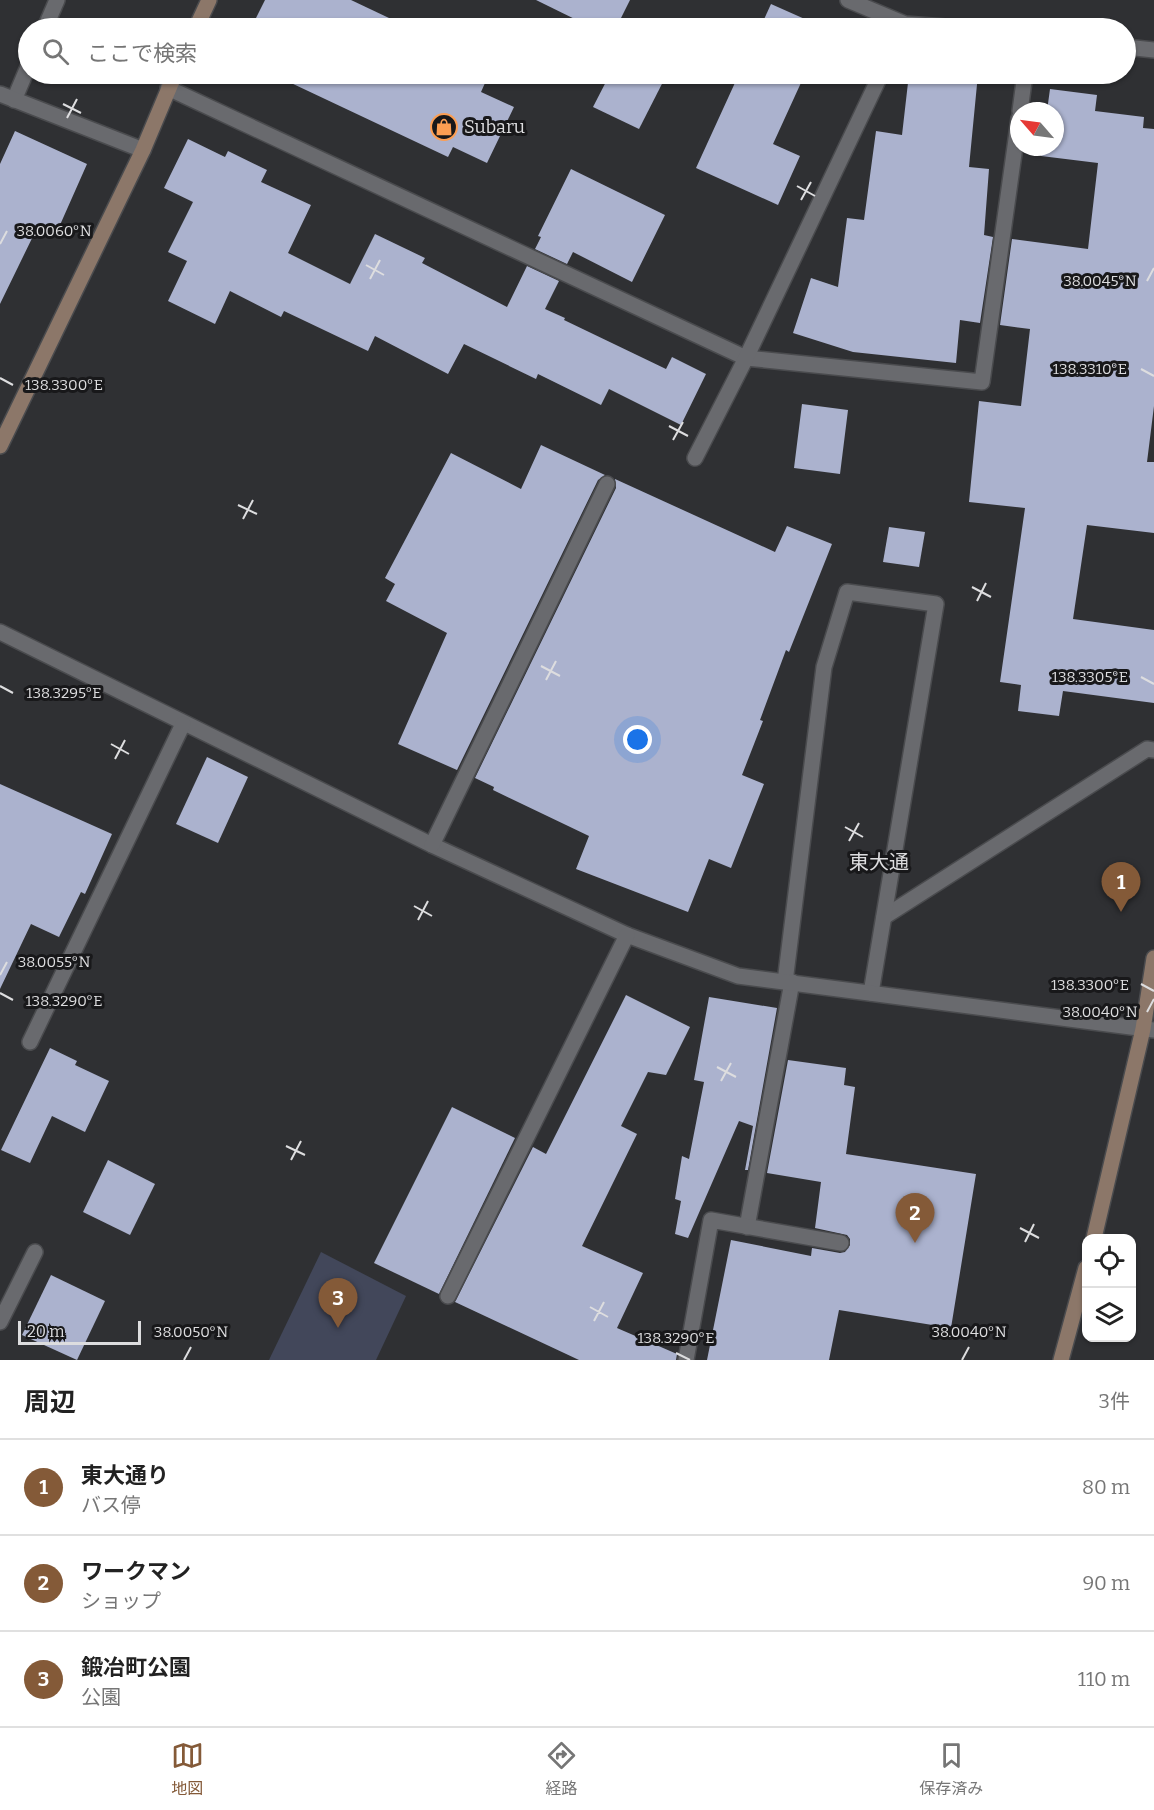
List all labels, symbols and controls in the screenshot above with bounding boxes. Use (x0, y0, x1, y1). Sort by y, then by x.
search box (18, 18, 1136, 84)
icon: search (39, 35, 72, 68)
text: ここで検索 (87, 40, 197, 67)
north arrow (1010, 102, 1064, 156)
shop icon: Subaru (429, 112, 459, 142)
place label: Subaru (464, 116, 525, 138)
text: 38.0060°N (16, 222, 92, 240)
text: 38.0045°N (1063, 272, 1137, 290)
text: 138.3310°E (1053, 360, 1127, 378)
text: 138.3300°E (25, 376, 103, 394)
text: 138.3305°E (1052, 668, 1128, 686)
text: 138.3295°E (26, 684, 102, 702)
your location (623, 725, 652, 754)
district label: 東大通 (849, 850, 909, 874)
pin: 1 (1102, 862, 1140, 912)
text: 38.0055°N (18, 953, 90, 971)
text: 138.3300°E (1051, 976, 1129, 994)
text: 138.3290°E (26, 992, 102, 1010)
text: 38.0040°N (1062, 1003, 1138, 1021)
pin: 2 (896, 1194, 934, 1243)
map controls (1082, 1234, 1136, 1342)
button: locate (1082, 1234, 1136, 1288)
pin: 3 (318, 1278, 358, 1328)
button: layers (1082, 1288, 1136, 1342)
scale bar (18, 1318, 141, 1346)
text: 20 m (27, 1322, 64, 1341)
text: 38.0050°N (154, 1323, 228, 1341)
text: 38.0040°N (931, 1323, 1007, 1341)
text: 138.3290°E (638, 1329, 714, 1347)
text: 周辺 (24, 1387, 76, 1418)
text: 3件 (1099, 1389, 1130, 1413)
text: 東大通り (81, 1462, 169, 1489)
text: 1 (39, 1475, 48, 1499)
text: 80 m (1082, 1475, 1130, 1499)
text: バス停 (81, 1493, 141, 1517)
text: ワークマン (81, 1558, 191, 1585)
text: 2 (38, 1571, 49, 1595)
text: 90 m (1082, 1571, 1130, 1595)
text: ショップ (81, 1589, 161, 1613)
text: 鍛冶町公園 (81, 1654, 191, 1681)
text: 3 (38, 1667, 49, 1691)
text: 110 m (1078, 1667, 1130, 1691)
text: 公園 (81, 1685, 121, 1709)
tab: 地図 (171, 1739, 204, 1799)
tab: 経路 (545, 1739, 578, 1799)
tab: 保存済み (919, 1739, 983, 1799)

